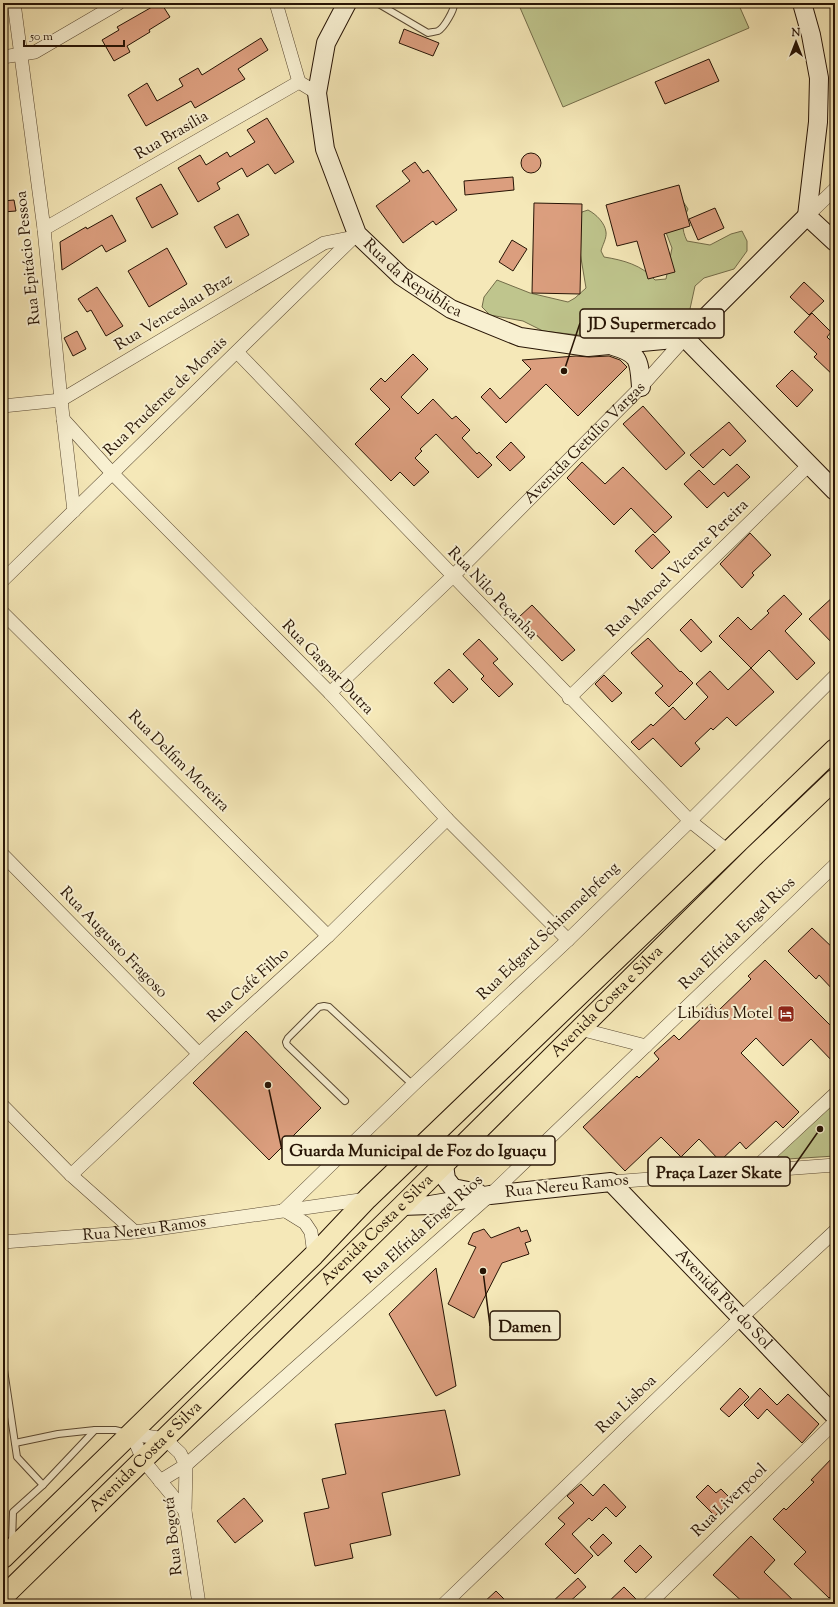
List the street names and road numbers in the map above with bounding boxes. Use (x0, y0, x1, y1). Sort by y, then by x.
street label: Rua Brasília (131, 105, 214, 166)
street label: Rua Epitácio Pessoa (10, 189, 47, 326)
street label: Rua da República (358, 234, 466, 324)
street label: Rua Venceslau Braz (111, 269, 237, 357)
street label: Rua Prudente de Morais (99, 332, 233, 462)
street label: Avenida Getúlio Vargas (519, 377, 651, 510)
street label: Rua Manoel Vicente Pereira (602, 494, 755, 643)
street label: Rua Nilo Peçanha (442, 542, 543, 646)
street label: Rua Gaspar Dutra (276, 615, 379, 721)
street label: Rua Delfim Moreira (122, 706, 234, 818)
street label: Rua Edgard Schimmelpfeng (473, 858, 626, 1006)
street label: Rua Elfrida Engel Rios (675, 872, 801, 996)
street label: Rua Augusto Fragoso (54, 882, 172, 1004)
street label: Avenida Costa e Silva (546, 940, 669, 1063)
street label: Rua Café Filho (203, 943, 295, 1029)
street label: Avenida Costa e Silva (316, 1169, 439, 1291)
street label: Rua Nereu Ramos (504, 1169, 630, 1205)
street label: Rua Elfrida Engel Rios (359, 1170, 489, 1290)
street label: Rua Nereu Ramos (82, 1211, 208, 1247)
street label: Avenida Pôr do Sol (670, 1244, 778, 1355)
street label: Rua Lisboa (592, 1370, 663, 1440)
street label: Avenida Costa e Silva (84, 1396, 208, 1518)
street label: Rua Liverpool (687, 1459, 773, 1543)
street label: Rua Bogotá (158, 1495, 190, 1577)

